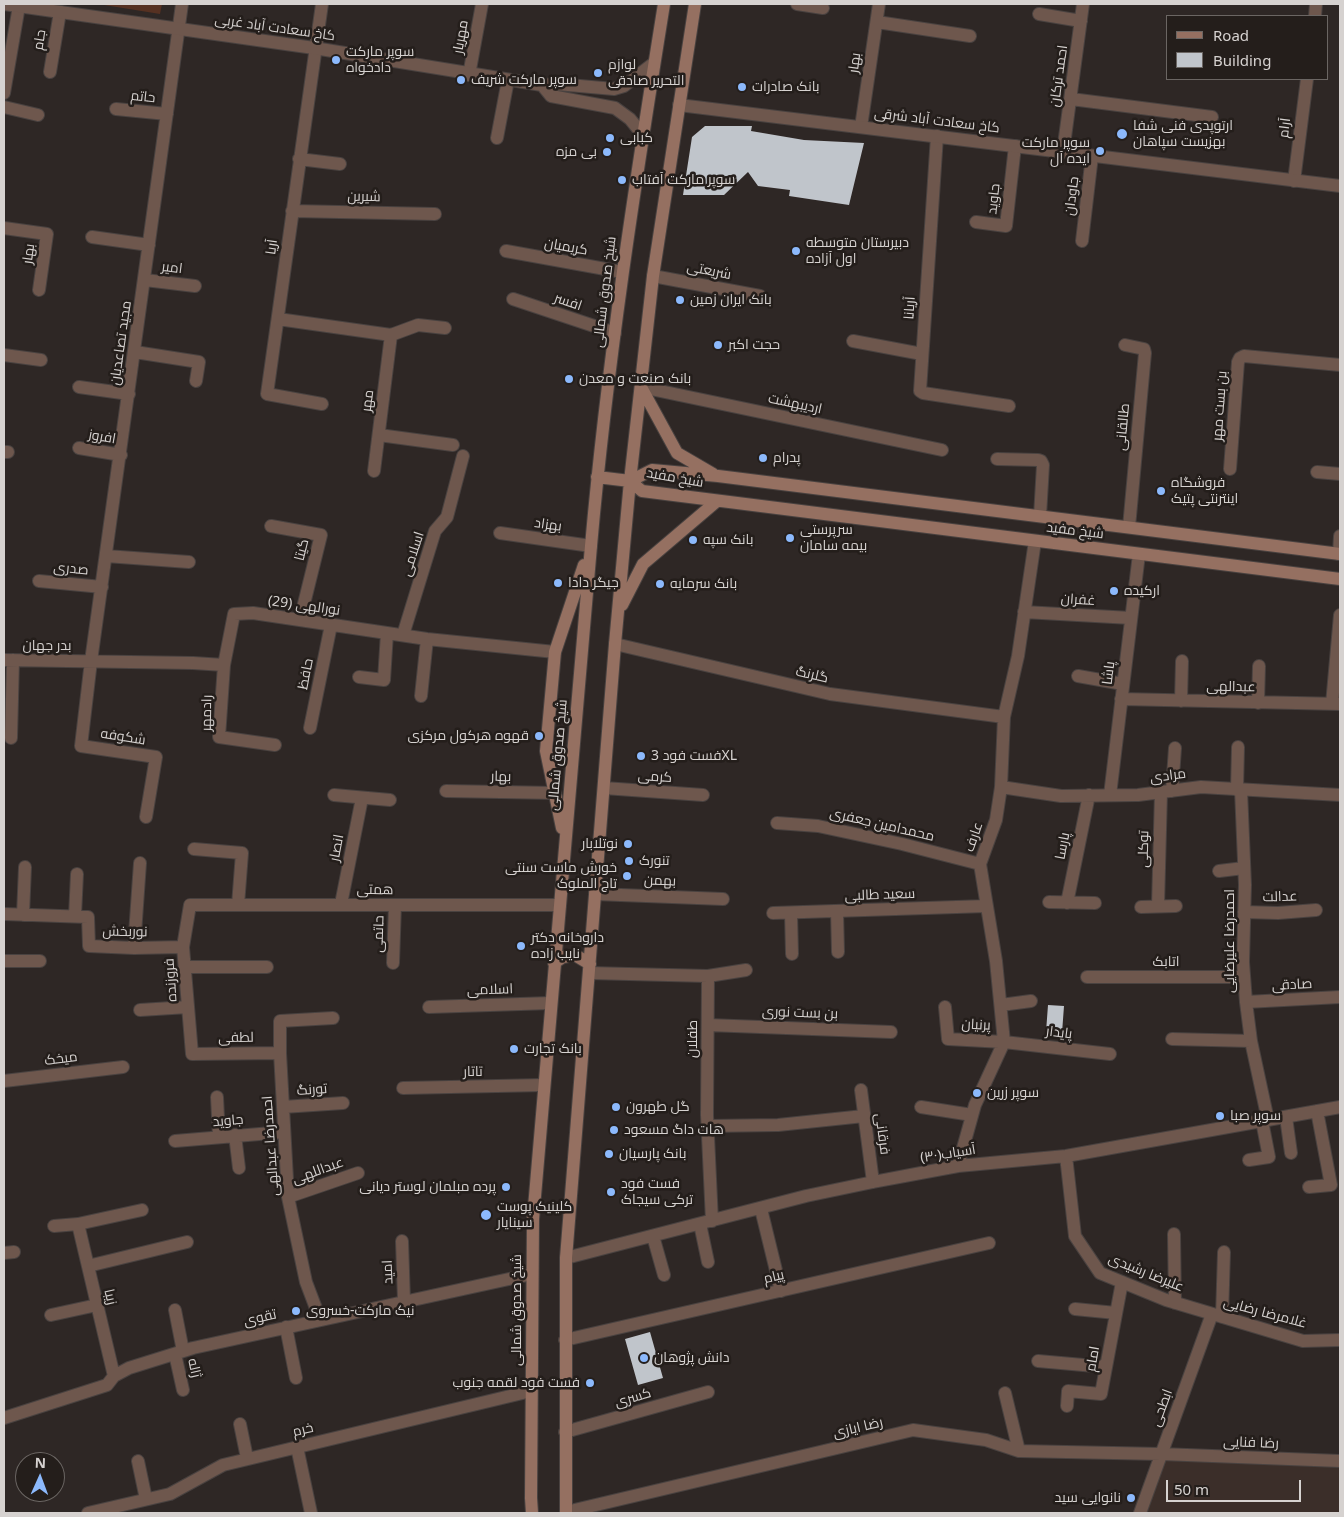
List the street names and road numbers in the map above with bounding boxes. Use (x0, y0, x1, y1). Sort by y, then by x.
street label: کاخ سعادت آباد غربی (214, 11, 336, 45)
street label: مهریار (450, 19, 472, 55)
street label: جام (30, 28, 50, 52)
street label: احمد ترکان (1046, 44, 1072, 108)
street label: بهار (845, 52, 865, 74)
street label: حاتم (130, 87, 156, 107)
street label: کاخ سعادت آباد شرقی (873, 105, 1001, 137)
street label: آرام (1275, 117, 1295, 139)
street label: جاودان (1061, 175, 1083, 217)
street label: جاوید (984, 183, 1004, 215)
street label: شیرین (347, 188, 381, 206)
street label: کریمیان (543, 235, 589, 259)
street label: شیخ صدوق شمالی (590, 235, 620, 349)
street label: آریا (263, 238, 281, 256)
street label: بهار (19, 243, 39, 265)
street label: امیر (161, 258, 183, 278)
street label: شریعتی (685, 258, 733, 284)
street label: افسر (552, 289, 584, 315)
street label: آریانا (901, 296, 919, 320)
street label: مجید تصاعدیان (107, 300, 135, 386)
street label: بن بست مهر (1209, 370, 1231, 442)
street label: مهر (358, 389, 378, 413)
street label: اردیبهشت (766, 390, 824, 418)
street label: طالقانی (1113, 403, 1133, 451)
street label: افروز (87, 426, 117, 448)
street label: شیخ مفید (645, 465, 705, 491)
street label: بهزاد (533, 515, 563, 535)
street label: شیخ مفید (1045, 519, 1105, 543)
street label: اسلامی (398, 529, 428, 579)
street label: گیتا (291, 537, 313, 563)
street label: صدری (53, 559, 89, 579)
street label: غفران (1060, 590, 1096, 610)
street label: نورالهی (29) (267, 593, 341, 619)
street label: بدر جهان (22, 638, 72, 654)
street label: حافظ (295, 657, 317, 691)
street label: پاشا (1099, 660, 1119, 686)
street label: گلرنگ (794, 663, 830, 687)
street label: عبدالهی (1206, 678, 1256, 696)
street label: رادمهر (198, 695, 216, 731)
street label: شیخ صدوق شمالی (545, 699, 571, 811)
street label: شکوفه (99, 725, 147, 749)
street label: مرادی (1149, 765, 1187, 787)
street label: کرمی (637, 767, 673, 787)
street label: بهار (490, 768, 512, 786)
street label: محمدامین جعفری (828, 805, 936, 845)
street label: عارف (961, 820, 987, 854)
street label: توکلی (1135, 830, 1153, 868)
street label: پارسا (1052, 831, 1074, 861)
street label: انصار (326, 833, 348, 863)
street label: بهمن (644, 872, 676, 890)
street label: همتی (356, 881, 394, 899)
street label: سعید طالبی (844, 885, 916, 905)
street label: عدالت (1262, 888, 1298, 906)
street label: احمدرضا علیرضایی (1222, 889, 1238, 993)
street label: حاتمی (370, 915, 388, 953)
street label: نوربخش (102, 923, 148, 941)
street label: اتابک (1153, 954, 1179, 970)
street label: فروزنده (161, 958, 181, 1002)
street label: صادقی (1271, 976, 1313, 994)
street label: اسلامی (467, 981, 513, 999)
street label: بن بست نوری (762, 1003, 838, 1023)
street label: پرنیان (961, 1016, 991, 1034)
street label: طفلان (685, 1020, 701, 1058)
street label: پایدار (1045, 1023, 1073, 1043)
street label: لطفی (218, 1029, 254, 1047)
street label: میخک (44, 1049, 78, 1069)
street label: تاتار (463, 1063, 483, 1081)
street label: تورنگ (296, 1081, 328, 1099)
street label: احمدرضا عبدالهی (259, 1095, 283, 1197)
street label: جاوید (212, 1111, 244, 1131)
street label: فرقانی (871, 1112, 893, 1156)
street label: آسیاب(۳۰) (919, 1141, 977, 1167)
street label: عبداللهی (290, 1154, 346, 1188)
street label: علیرضا رشیدی (1106, 1250, 1186, 1296)
street label: شیخ صدوق شمالی (509, 1254, 525, 1366)
street label: امید (379, 1260, 397, 1284)
street label: پیام (762, 1266, 786, 1288)
street label: زیبا (100, 1287, 120, 1307)
street label: غلامرضا رضایی (1222, 1294, 1308, 1332)
street label: تقوی (242, 1306, 278, 1330)
street label: امام (1083, 1345, 1103, 1373)
street label: ژاله (184, 1357, 204, 1379)
street label: کسری (613, 1385, 653, 1411)
street label: ابطحی (1147, 1387, 1177, 1429)
street label: رضا ایازی (831, 1414, 885, 1442)
street label: خرم (291, 1419, 315, 1441)
street label: رضا فنایی (1223, 1434, 1279, 1452)

